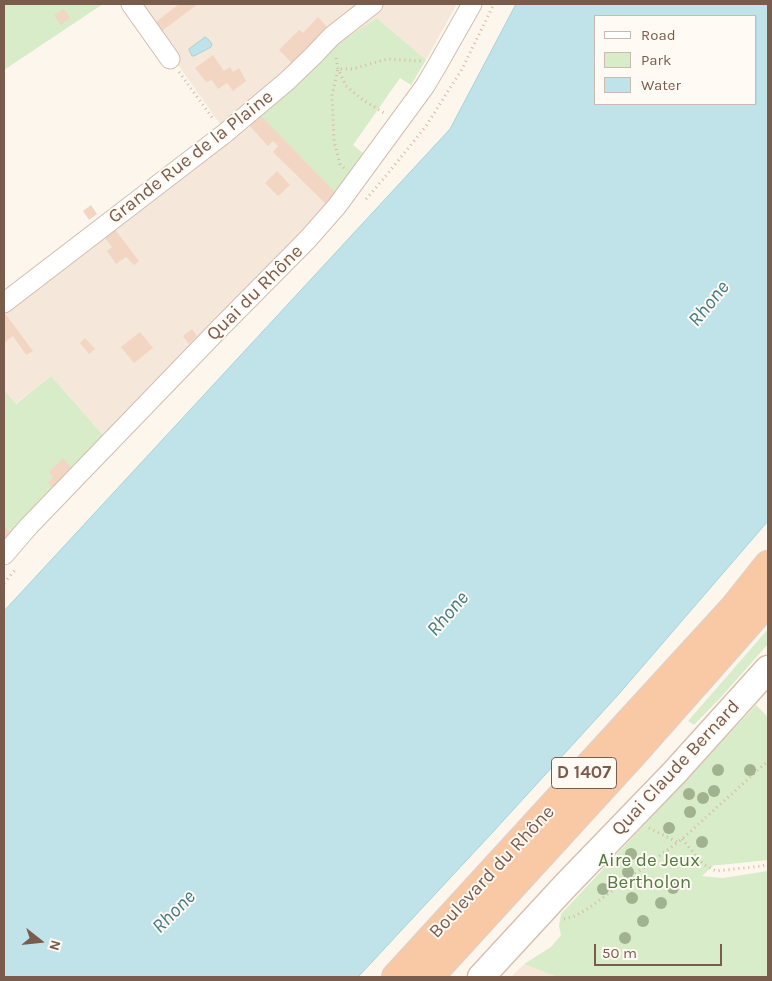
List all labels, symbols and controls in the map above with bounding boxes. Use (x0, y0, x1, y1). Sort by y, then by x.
legend (594, 15, 757, 105)
text: Road (641, 26, 676, 44)
text: Park (641, 51, 671, 69)
text: Water (641, 76, 681, 94)
street label: Grande Rue de la Plaine (104, 86, 278, 228)
street label: Quai du Rhône (202, 240, 308, 346)
water label: Rhone (683, 276, 735, 332)
water label: Rhone (422, 587, 474, 641)
street label: Quai Claude Bernard (607, 695, 745, 841)
road number: D 1407 (552, 758, 616, 788)
street label: Boulevard du Rhône (425, 801, 559, 943)
park label: Aire de Jeux Bertholon (598, 850, 700, 894)
water label: Rhone (147, 885, 201, 939)
north arrow (15, 916, 65, 966)
scale bar (597, 934, 724, 966)
text: N (45, 938, 64, 952)
text: 50 m (602, 944, 637, 962)

